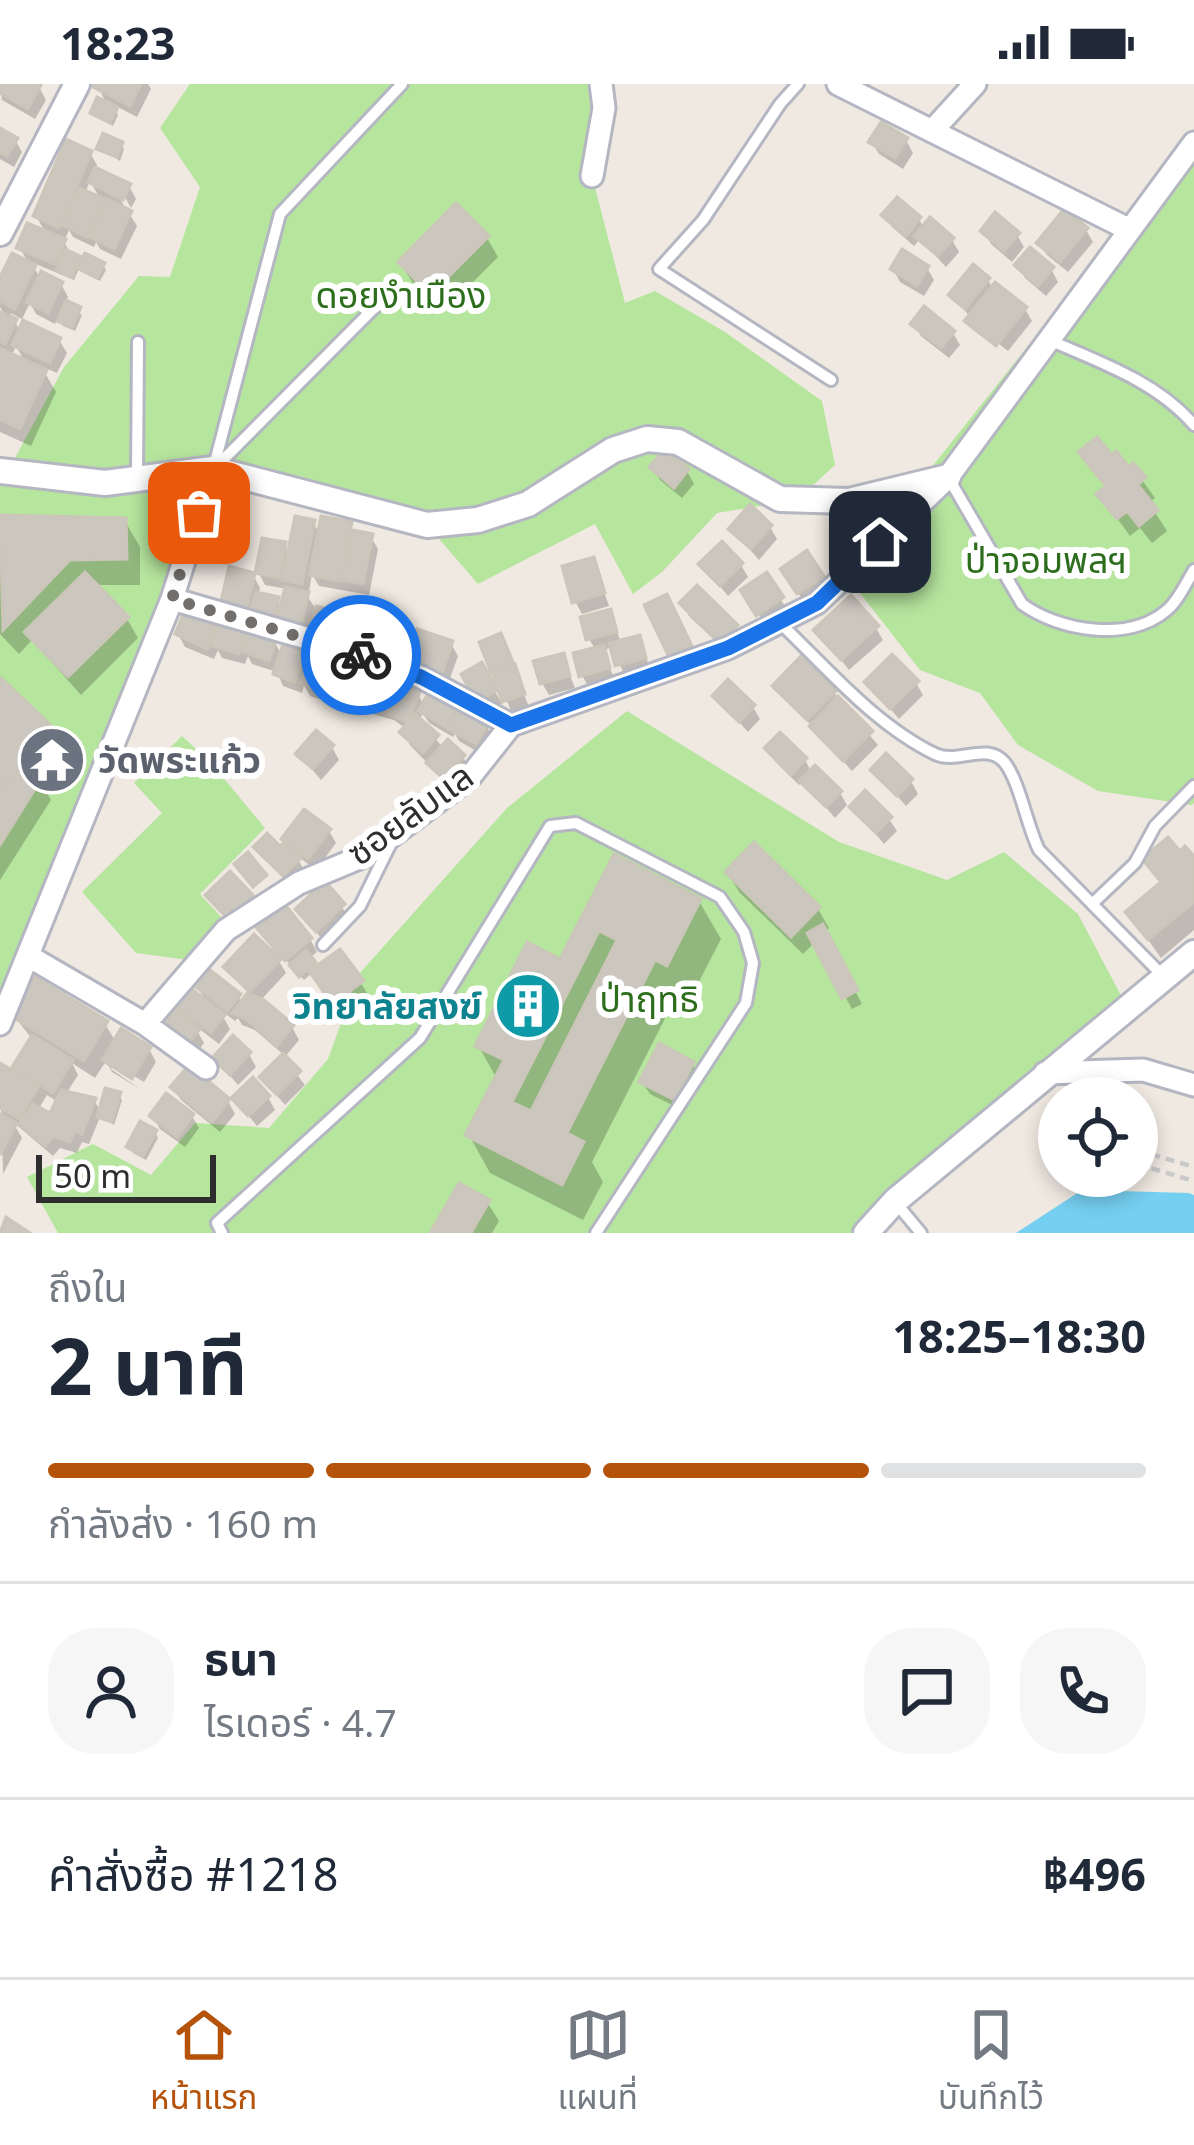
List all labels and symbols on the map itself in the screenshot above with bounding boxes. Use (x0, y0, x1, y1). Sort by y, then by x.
park label: ดอยงำเมือง (316, 270, 486, 319)
pin (148, 462, 250, 564)
pin (829, 491, 931, 593)
park label: ป่าจอมพลฯ (965, 535, 1127, 584)
courier (301, 595, 421, 715)
temple icon: วัดพระแก้ว (17, 725, 87, 795)
place label: วัดพระแก้ว (98, 735, 261, 784)
street label: ซอยลับแล (337, 751, 483, 876)
building icon: วิทยาลัยสงฆ์ (493, 971, 563, 1041)
park label: ป่าฤทธิ (599, 974, 699, 1023)
place label: วิทยาลัยสงฆ์ (292, 981, 482, 1030)
scale bar (36, 1149, 216, 1202)

